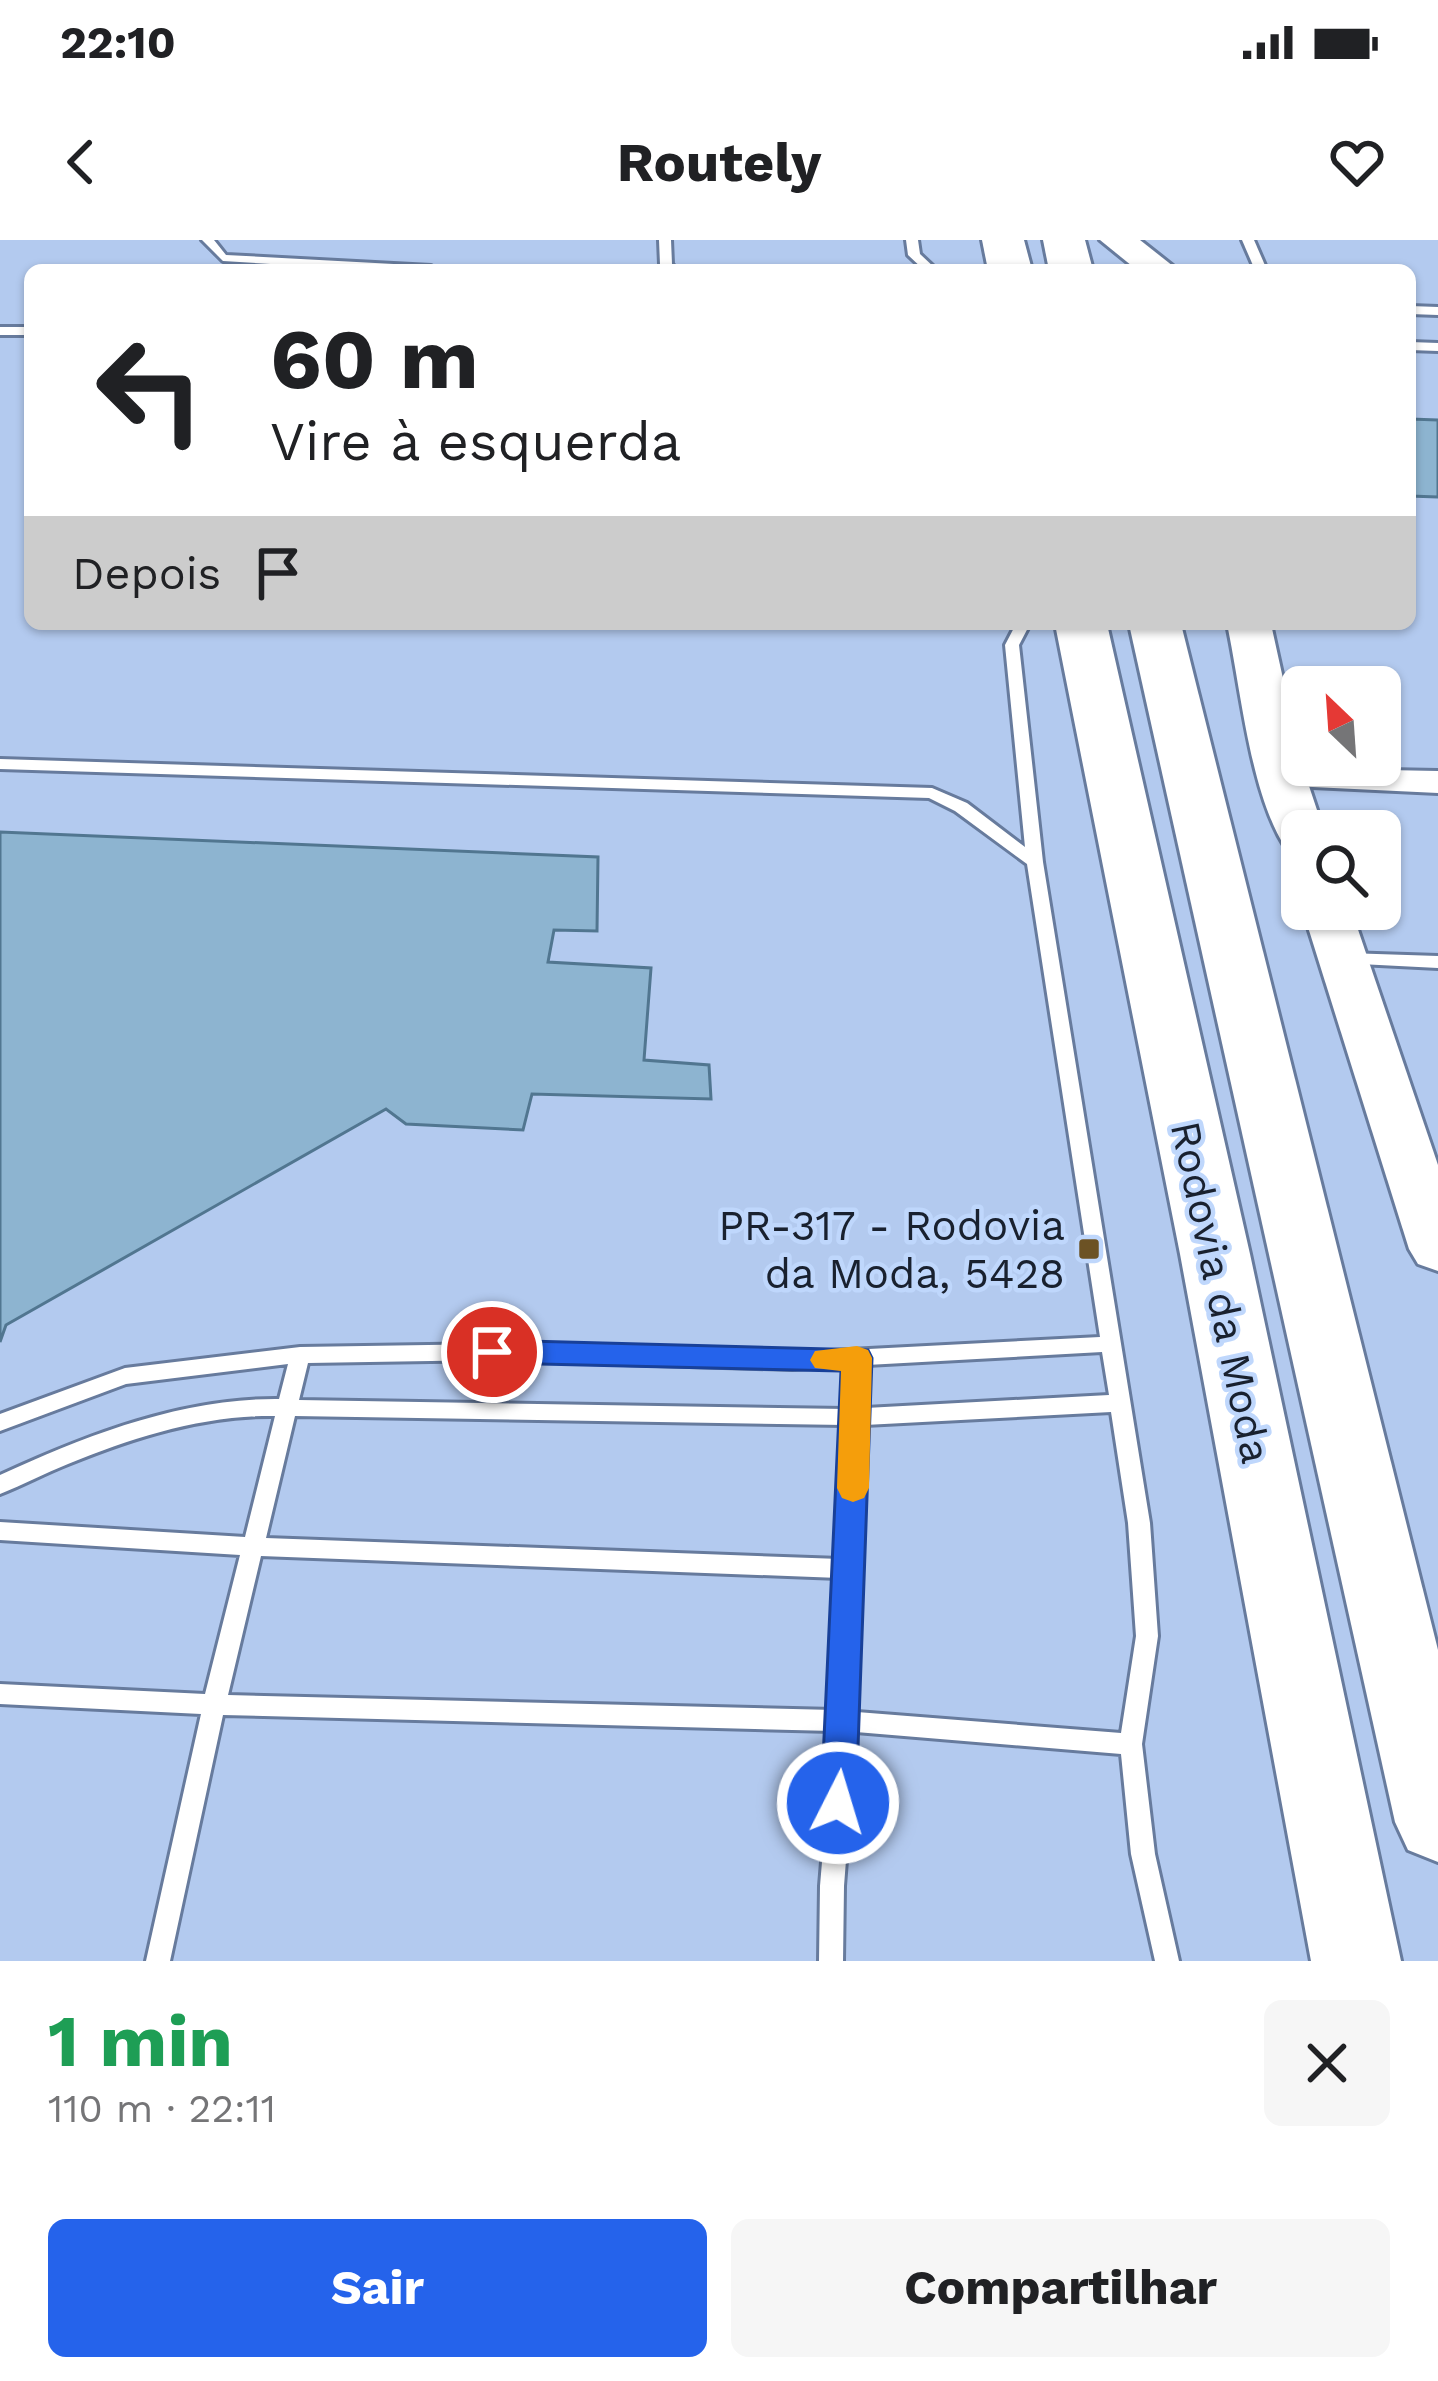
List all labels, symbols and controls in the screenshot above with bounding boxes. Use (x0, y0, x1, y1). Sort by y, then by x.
text: 22:10 (60, 16, 176, 69)
icon: back (48, 129, 114, 195)
icon: heart (1324, 129, 1390, 195)
text: Routely (617, 131, 821, 194)
text: 60 m (270, 310, 479, 408)
icon: left (72, 312, 228, 468)
text: Vire à esquerda (270, 410, 681, 473)
icon: arrive (245, 540, 311, 606)
text: Depois (72, 547, 221, 600)
north arrow (1281, 666, 1401, 786)
map controls (1281, 666, 1401, 930)
button: search (1281, 810, 1401, 930)
street label: Rodovia da Moda (1161, 1117, 1281, 1467)
place label: PR-317 - Rodovia da Moda, 5428 (718, 1201, 1065, 1298)
marker: PR-317 - Rodovia da Moda, 5428 (1076, 1236, 1102, 1262)
pin (441, 1301, 543, 1403)
icon: arrive (459, 1319, 525, 1385)
position arrow (775, 1740, 901, 1866)
text: 1 min (48, 1999, 233, 2083)
button: close (1264, 2000, 1390, 2126)
text: 110 m · 22:11 (48, 2086, 276, 2131)
button: Sair (48, 2219, 707, 2357)
button: Compartilhar (731, 2219, 1390, 2357)

